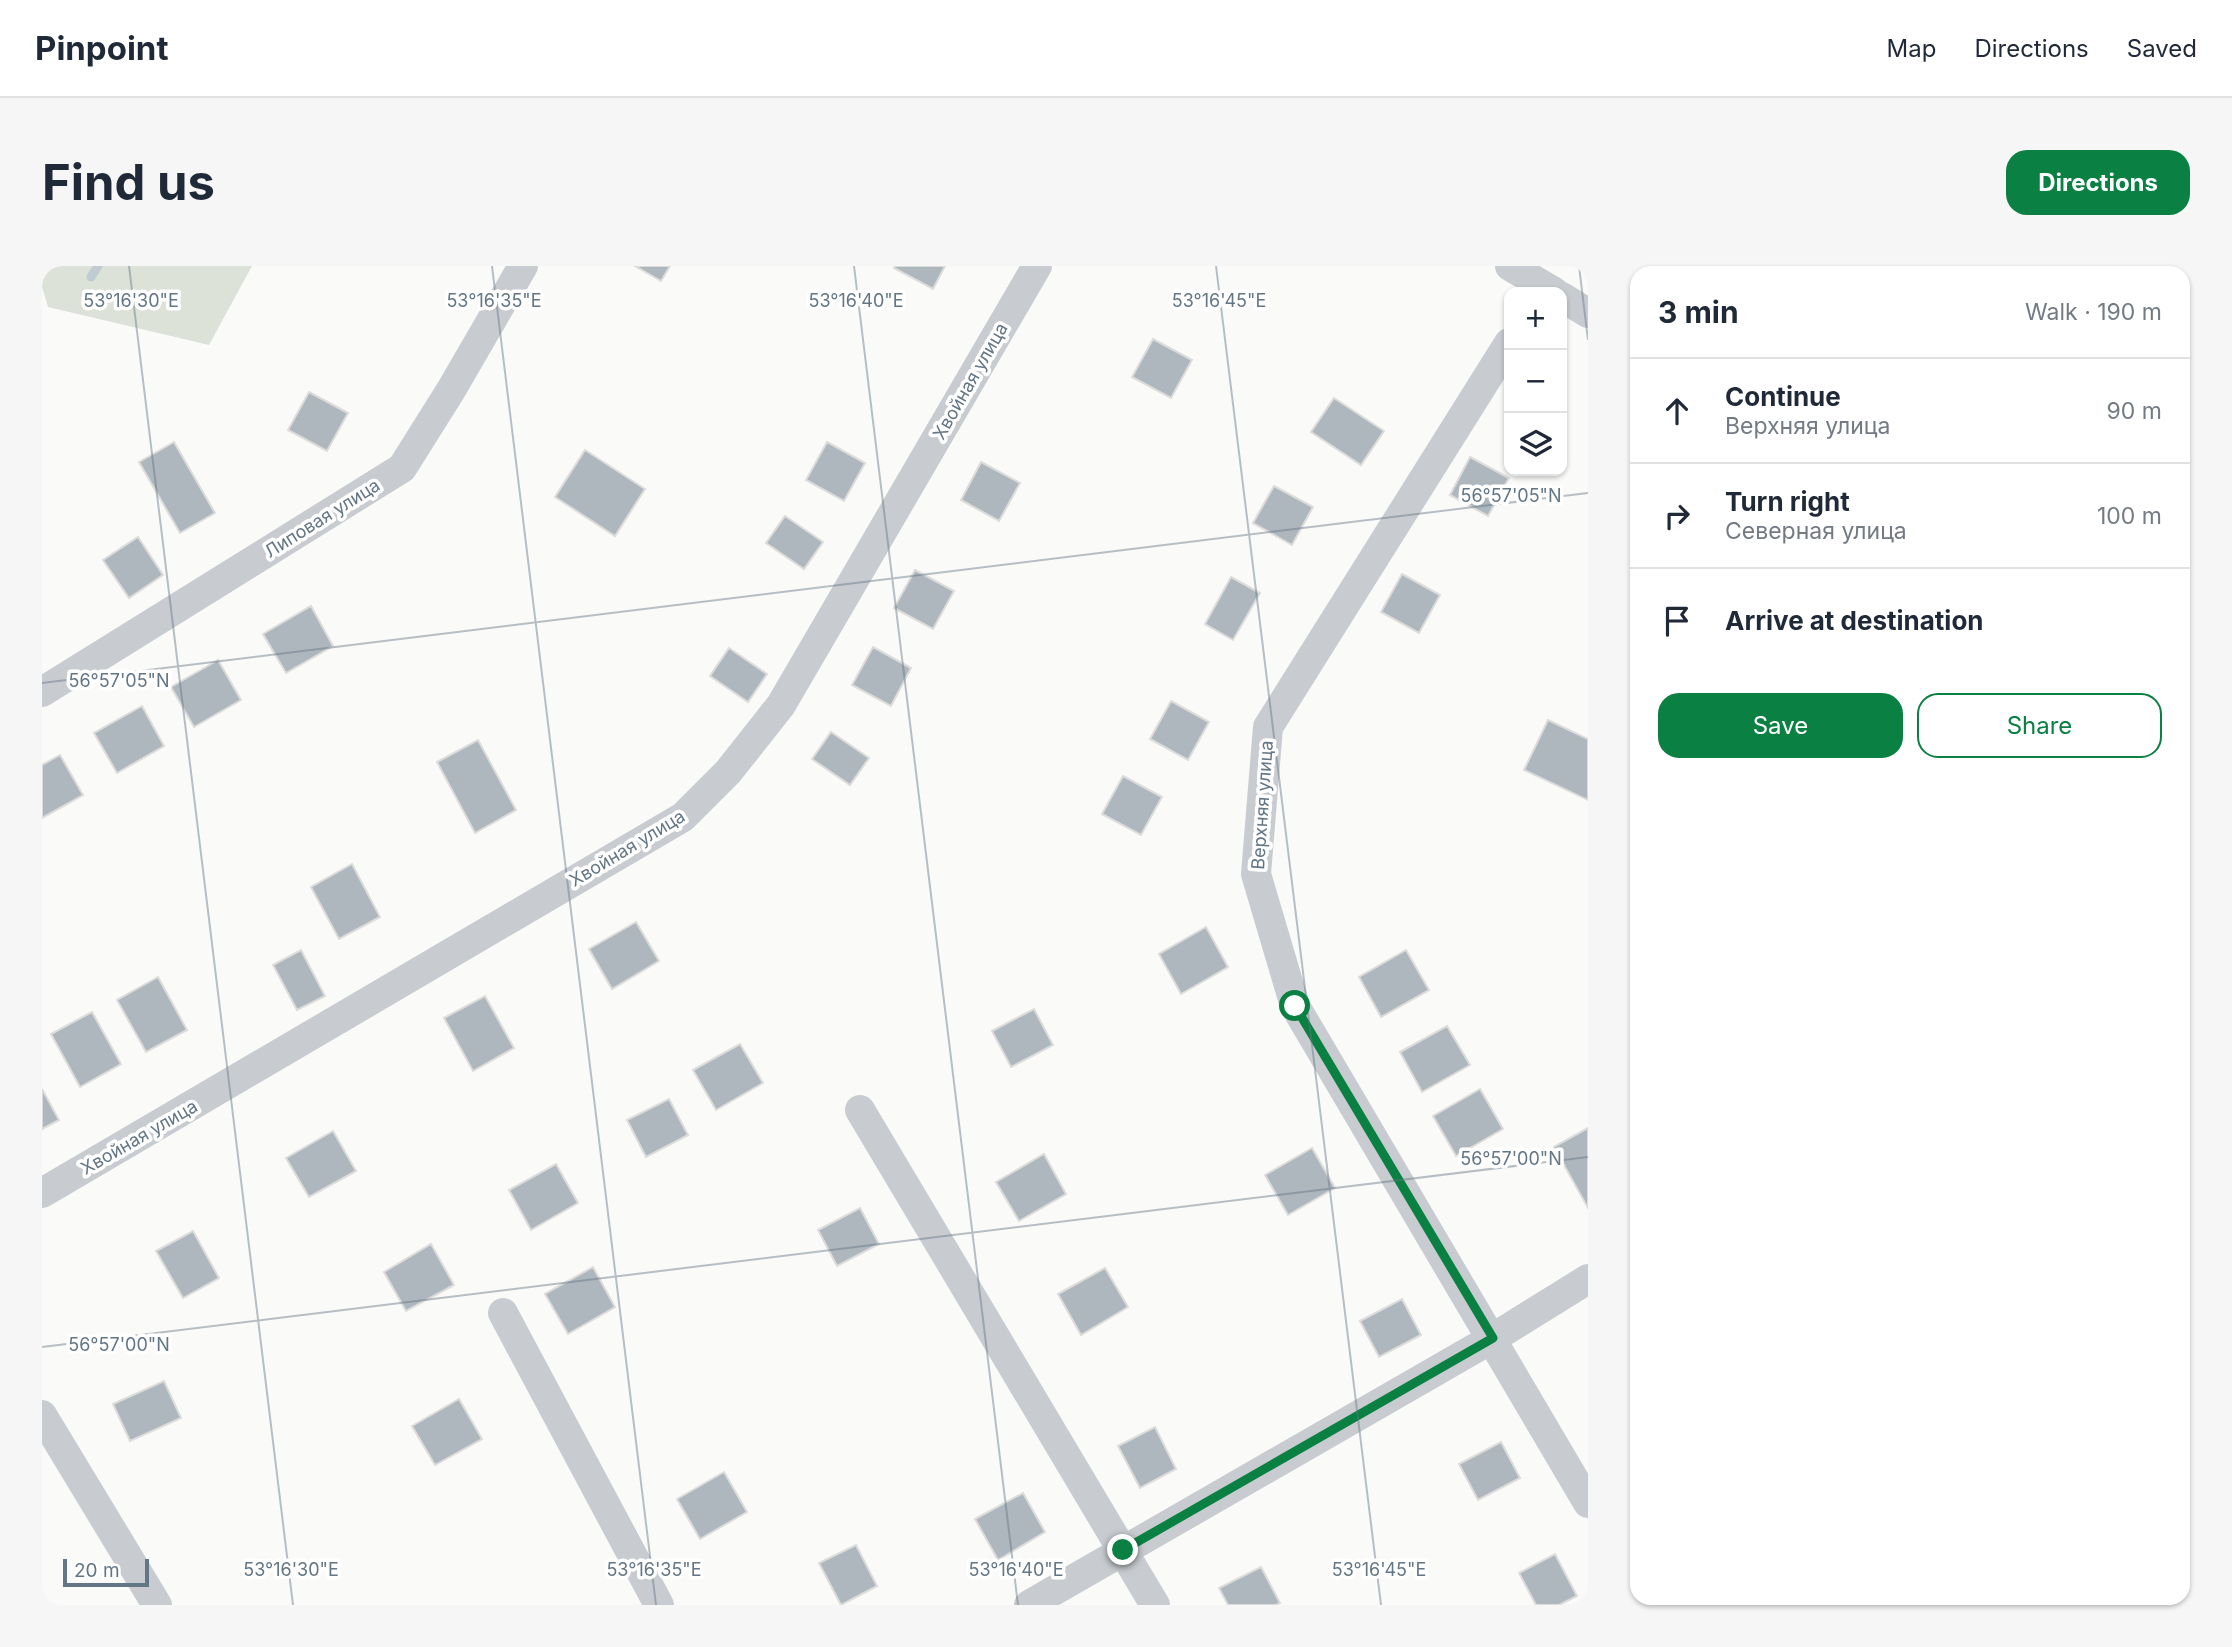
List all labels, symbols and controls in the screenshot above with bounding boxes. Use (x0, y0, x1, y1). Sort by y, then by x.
text: Pinpoint (35, 28, 168, 68)
text: Map (1887, 34, 1936, 63)
text: Directions (1974, 34, 2089, 63)
text: Saved (2127, 34, 2197, 63)
button: Directions (2006, 150, 2190, 215)
text: Find us (42, 153, 215, 212)
map controls (1504, 287, 1567, 476)
button: + (1504, 287, 1567, 350)
text: 53°16'30"E (83, 290, 179, 311)
text: 53°16'35"E (446, 290, 542, 311)
text: 53°16'40"E (809, 290, 903, 311)
text: 53°16'45"E (1172, 290, 1266, 311)
text: 3 min (1658, 294, 1739, 330)
text: Walk · 190 m (2025, 298, 2162, 326)
street label: Хвойная улица (928, 319, 1012, 443)
button: − (1504, 350, 1567, 413)
text: Continue (1725, 381, 1841, 412)
icon: ahead (1658, 392, 1696, 430)
text: 90 m (2107, 397, 2162, 425)
text: Верхняя улица (1725, 412, 1891, 440)
button: layers (1504, 413, 1567, 476)
street label: Липовая улица (260, 474, 384, 562)
text: 56°57'05"N (1460, 485, 1562, 506)
text: Turn right (1725, 486, 1850, 517)
icon: right (1658, 497, 1696, 535)
text: 100 m (2097, 502, 2162, 530)
text: Северная улица (1725, 517, 1907, 545)
icon: arrive (1658, 602, 1696, 640)
text: Arrive at destination (1725, 605, 1984, 636)
text: 56°57'05"N (68, 670, 170, 691)
button: Save (1658, 693, 1903, 758)
button: Share (1917, 693, 2162, 758)
street label: Верхняя улица (1247, 740, 1277, 870)
street label: Хвойная улица (566, 805, 688, 891)
route start (1279, 990, 1310, 1021)
street label: Хвойная улица (77, 1095, 201, 1179)
text: 56°57'00"N (1460, 1148, 1562, 1169)
text: 56°57'00"N (68, 1334, 170, 1355)
route end (1107, 1534, 1138, 1565)
scale bar (63, 1556, 149, 1588)
text: 20 m (74, 1559, 120, 1582)
text: 53°16'30"E (243, 1559, 339, 1580)
text: 53°16'35"E (606, 1559, 702, 1580)
text: 53°16'40"E (969, 1559, 1063, 1580)
text: 53°16'45"E (1332, 1559, 1426, 1580)

